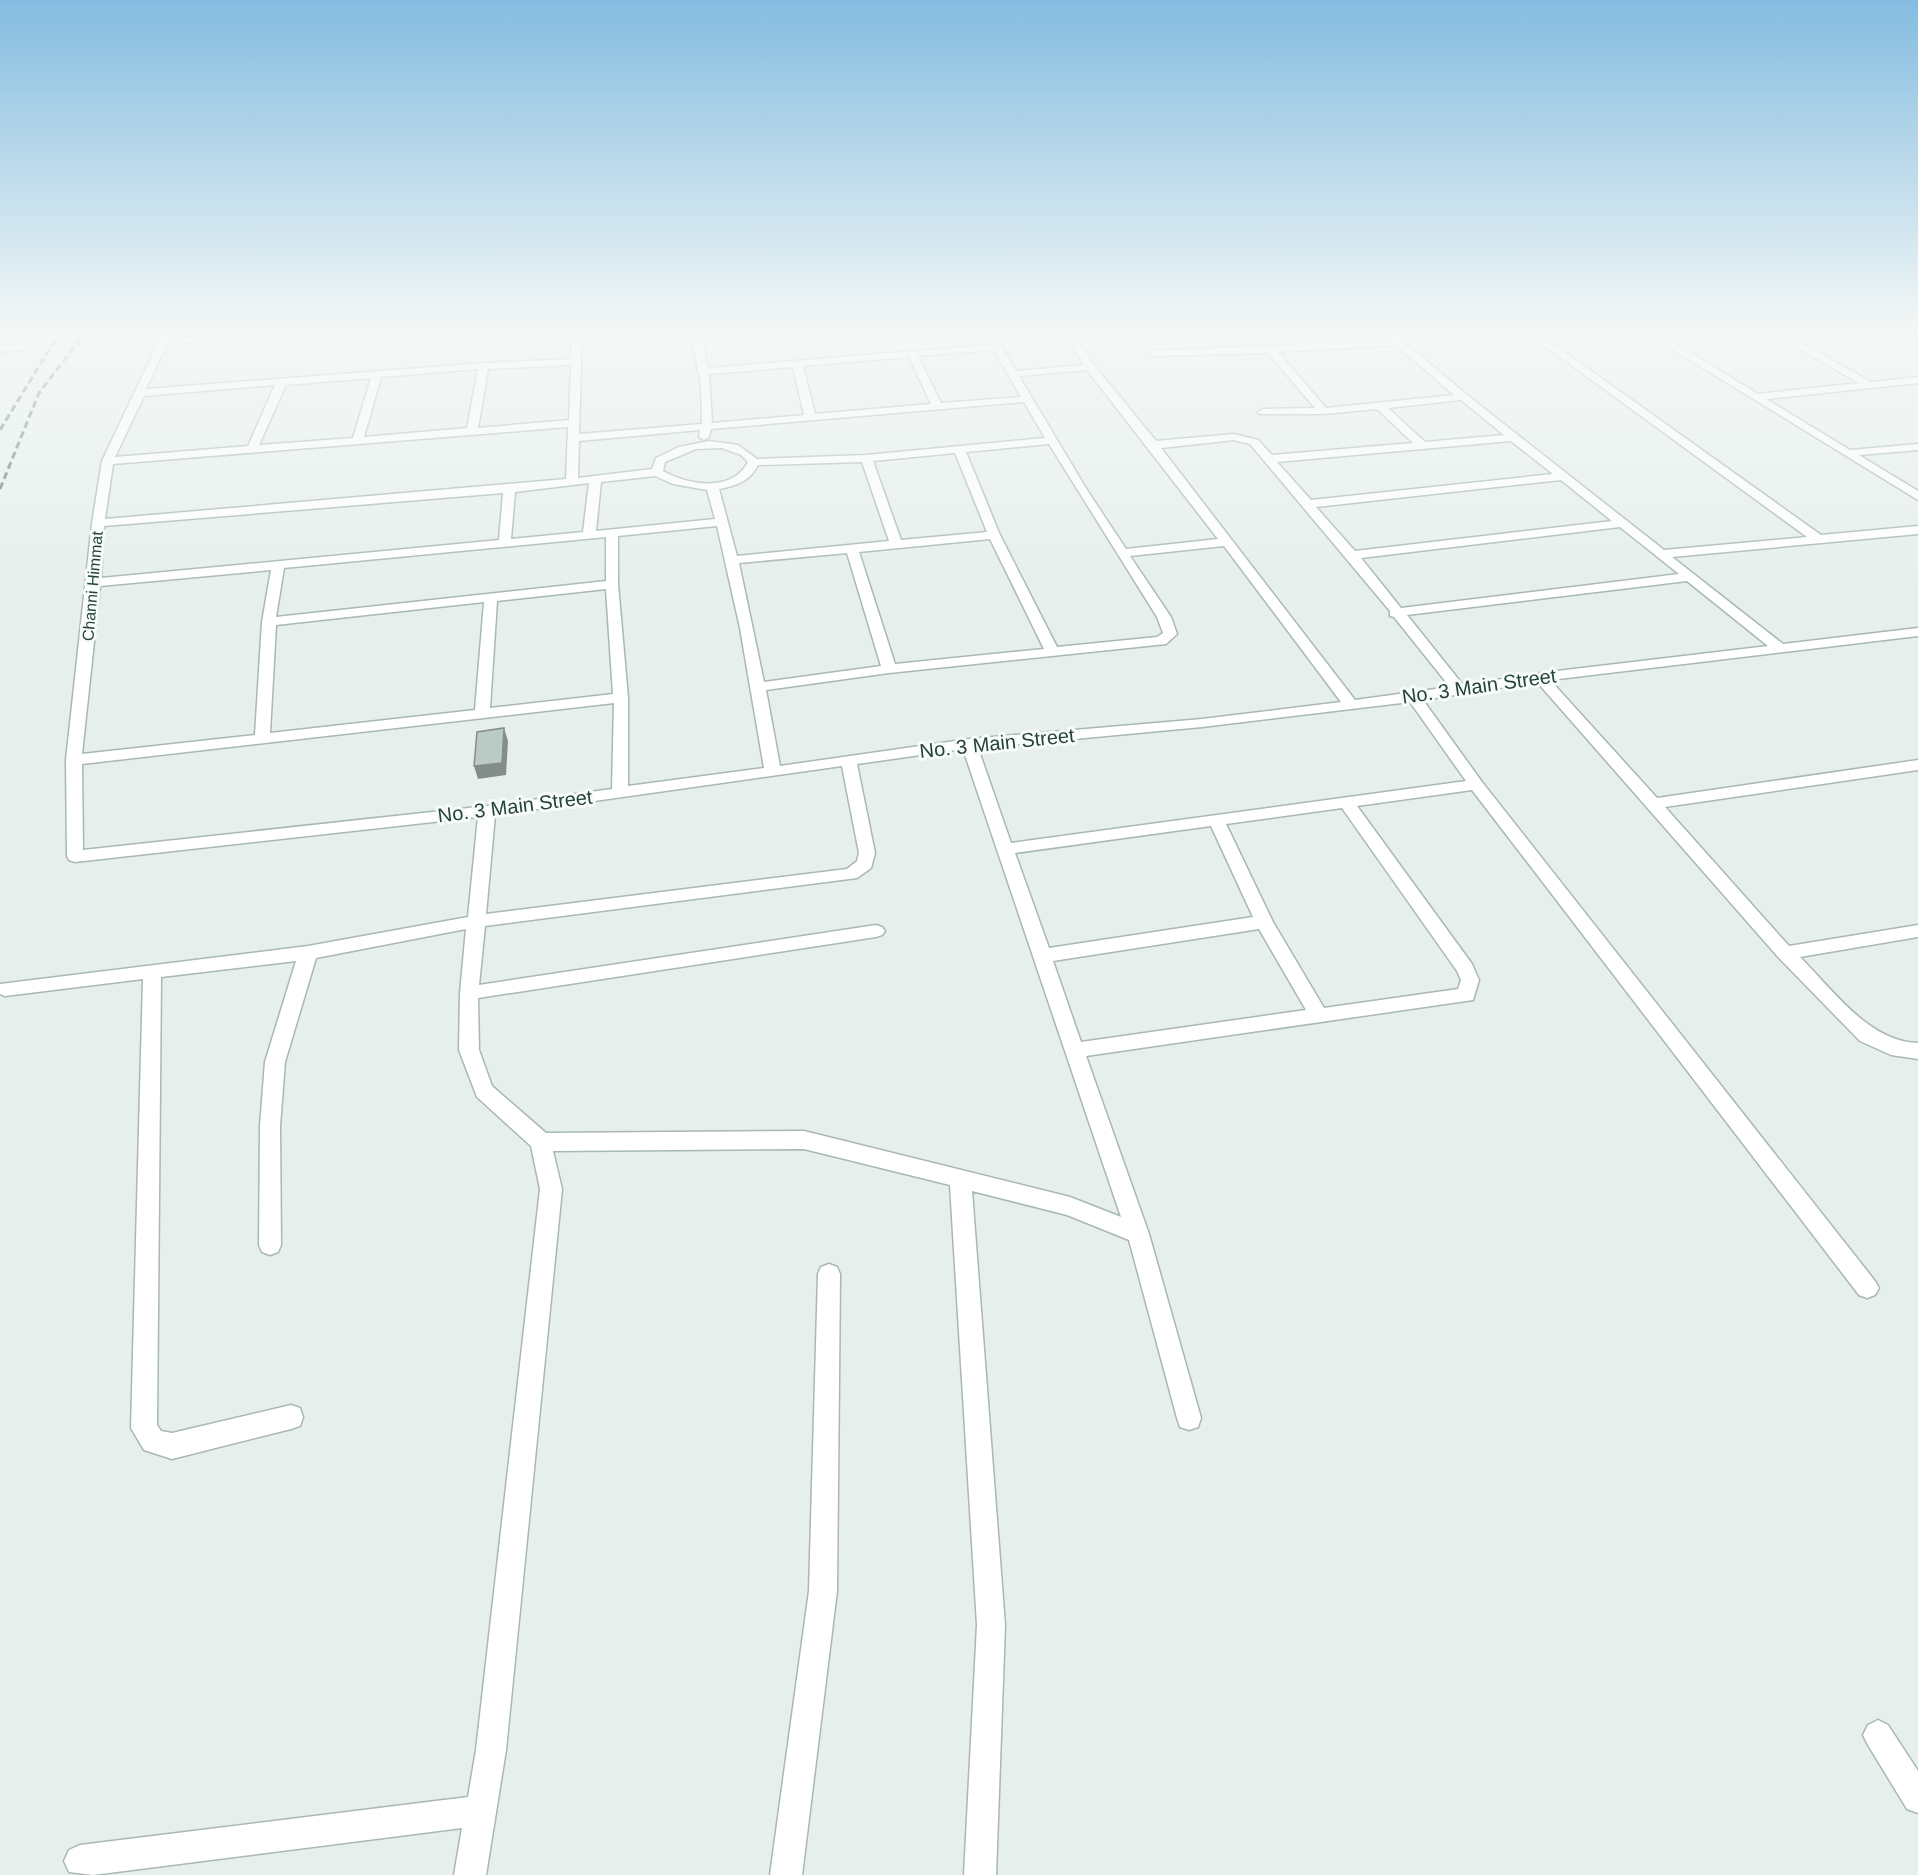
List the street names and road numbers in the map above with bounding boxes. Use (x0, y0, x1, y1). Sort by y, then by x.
street label: Channi Himmat (79, 530, 106, 642)
street label: No. 3 Main Street (1400, 664, 1558, 708)
street label: No. 3 Main Street (918, 724, 1076, 762)
street label: No. 3 Main Street (436, 786, 594, 826)

